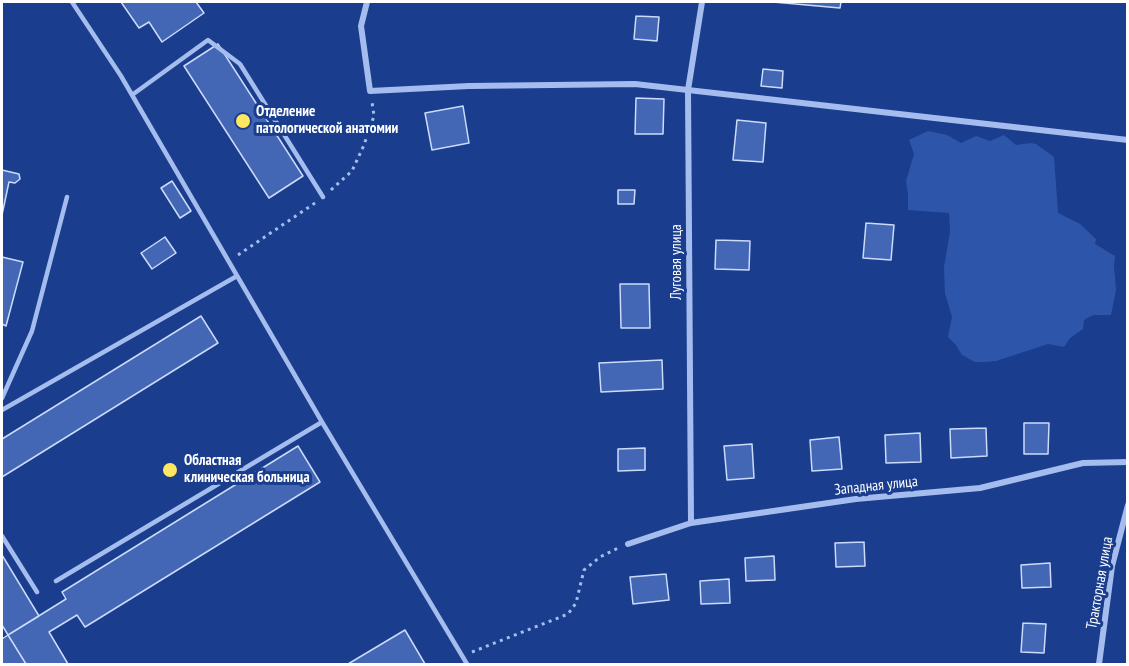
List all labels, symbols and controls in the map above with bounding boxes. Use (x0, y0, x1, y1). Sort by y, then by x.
place label: Отделение патологической анатомии (256, 103, 398, 138)
marker: Отделение патологической анатомии (234, 112, 252, 130)
street label: Луговая улица (668, 224, 686, 300)
place label: Областная клиническая больница (184, 452, 310, 487)
marker: Областная клиническая больница (161, 461, 179, 479)
street label: Западная улица (833, 473, 919, 499)
street label: Тракторная улица (1083, 535, 1117, 631)

